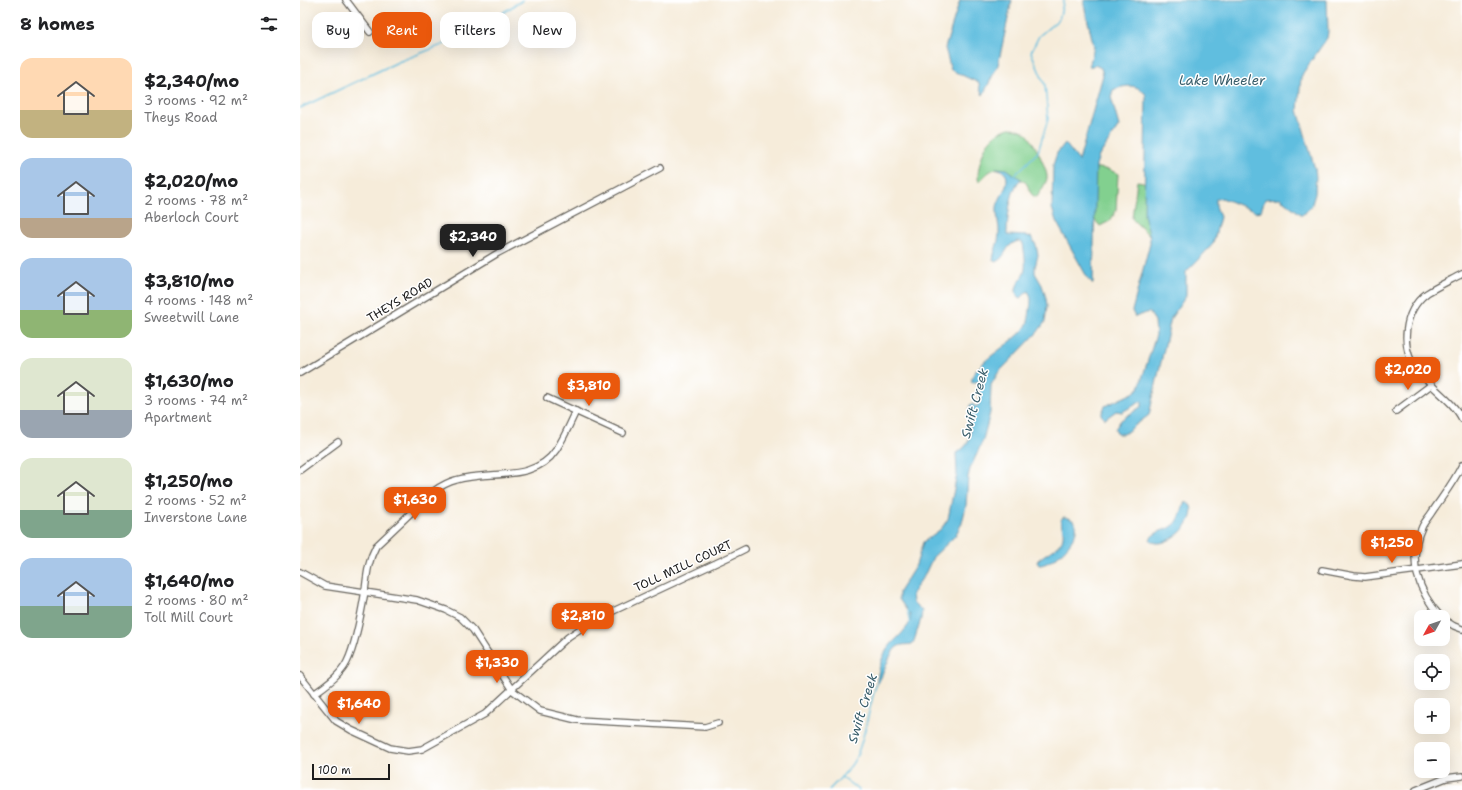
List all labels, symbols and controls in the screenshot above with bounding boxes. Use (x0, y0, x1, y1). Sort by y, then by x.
chip: Buy (312, 12, 364, 48)
chip: Rent (372, 12, 432, 48)
chip: Filters (440, 12, 510, 48)
chip: New (518, 12, 576, 48)
text: 8 homes (20, 13, 95, 35)
icon: filters (258, 13, 280, 35)
text: $2,340/mo (144, 70, 239, 92)
water label: Lake Wheeler (1179, 72, 1266, 89)
icon: home (52, 74, 100, 122)
text: 3 rooms · 92 m² (144, 92, 248, 109)
text: Theys Road (144, 109, 218, 126)
text: $2,020/mo (144, 170, 238, 192)
icon: home (52, 174, 100, 222)
text: 2 rooms · 78 m² (144, 192, 248, 209)
text: Aberloch Court (144, 209, 239, 226)
pin: $2,340 (440, 224, 506, 258)
text: $2,340 (449, 228, 497, 245)
text: $3,810/mo (144, 270, 234, 292)
icon: home (52, 274, 100, 322)
street label: THEYS ROAD (364, 274, 436, 326)
text: 4 rooms · 148 m² (144, 292, 253, 309)
text: Sweetwill Lane (144, 309, 239, 326)
pin: $2,020 (1375, 357, 1441, 391)
text: $2,020 (1384, 361, 1432, 378)
water label: Swift Creek (957, 366, 992, 440)
text: $1,630/mo (144, 370, 234, 392)
pin: $3,810 (556, 373, 622, 407)
icon: home (52, 374, 100, 422)
text: $3,810 (567, 377, 611, 394)
text: 3 rooms · 74 m² (144, 392, 248, 409)
text: Apartment (144, 409, 212, 426)
text: $1,250/mo (144, 470, 233, 492)
icon: home (52, 474, 100, 522)
pin: $1,630 (382, 487, 448, 521)
text: $1,630 (393, 491, 437, 508)
text: 2 rooms · 52 m² (144, 492, 247, 509)
text: Inverstone Lane (144, 509, 247, 526)
pin: $1,250 (1359, 530, 1425, 564)
text: $1,250 (1370, 534, 1414, 551)
street label: TOLL MILL COURT (631, 536, 735, 596)
text: $1,640/mo (144, 570, 234, 592)
icon: home (52, 574, 100, 622)
text: 2 rooms · 80 m² (144, 592, 248, 609)
pin: $2,810 (550, 603, 616, 637)
text: $2,810 (561, 607, 605, 624)
text: Toll Mill Court (144, 609, 233, 626)
north arrow (1414, 610, 1450, 646)
map controls (1414, 610, 1450, 778)
pin: $1,330 (464, 650, 530, 684)
text: $1,330 (475, 654, 519, 671)
button: locate (1414, 654, 1450, 690)
water label: Swift Creek (844, 671, 881, 745)
pin: $1,640 (326, 691, 392, 725)
text: $1,640 (337, 695, 381, 712)
button: + (1414, 698, 1450, 734)
button: − (1414, 742, 1450, 778)
scale bar (312, 762, 390, 781)
text: 100 m (318, 763, 351, 778)

